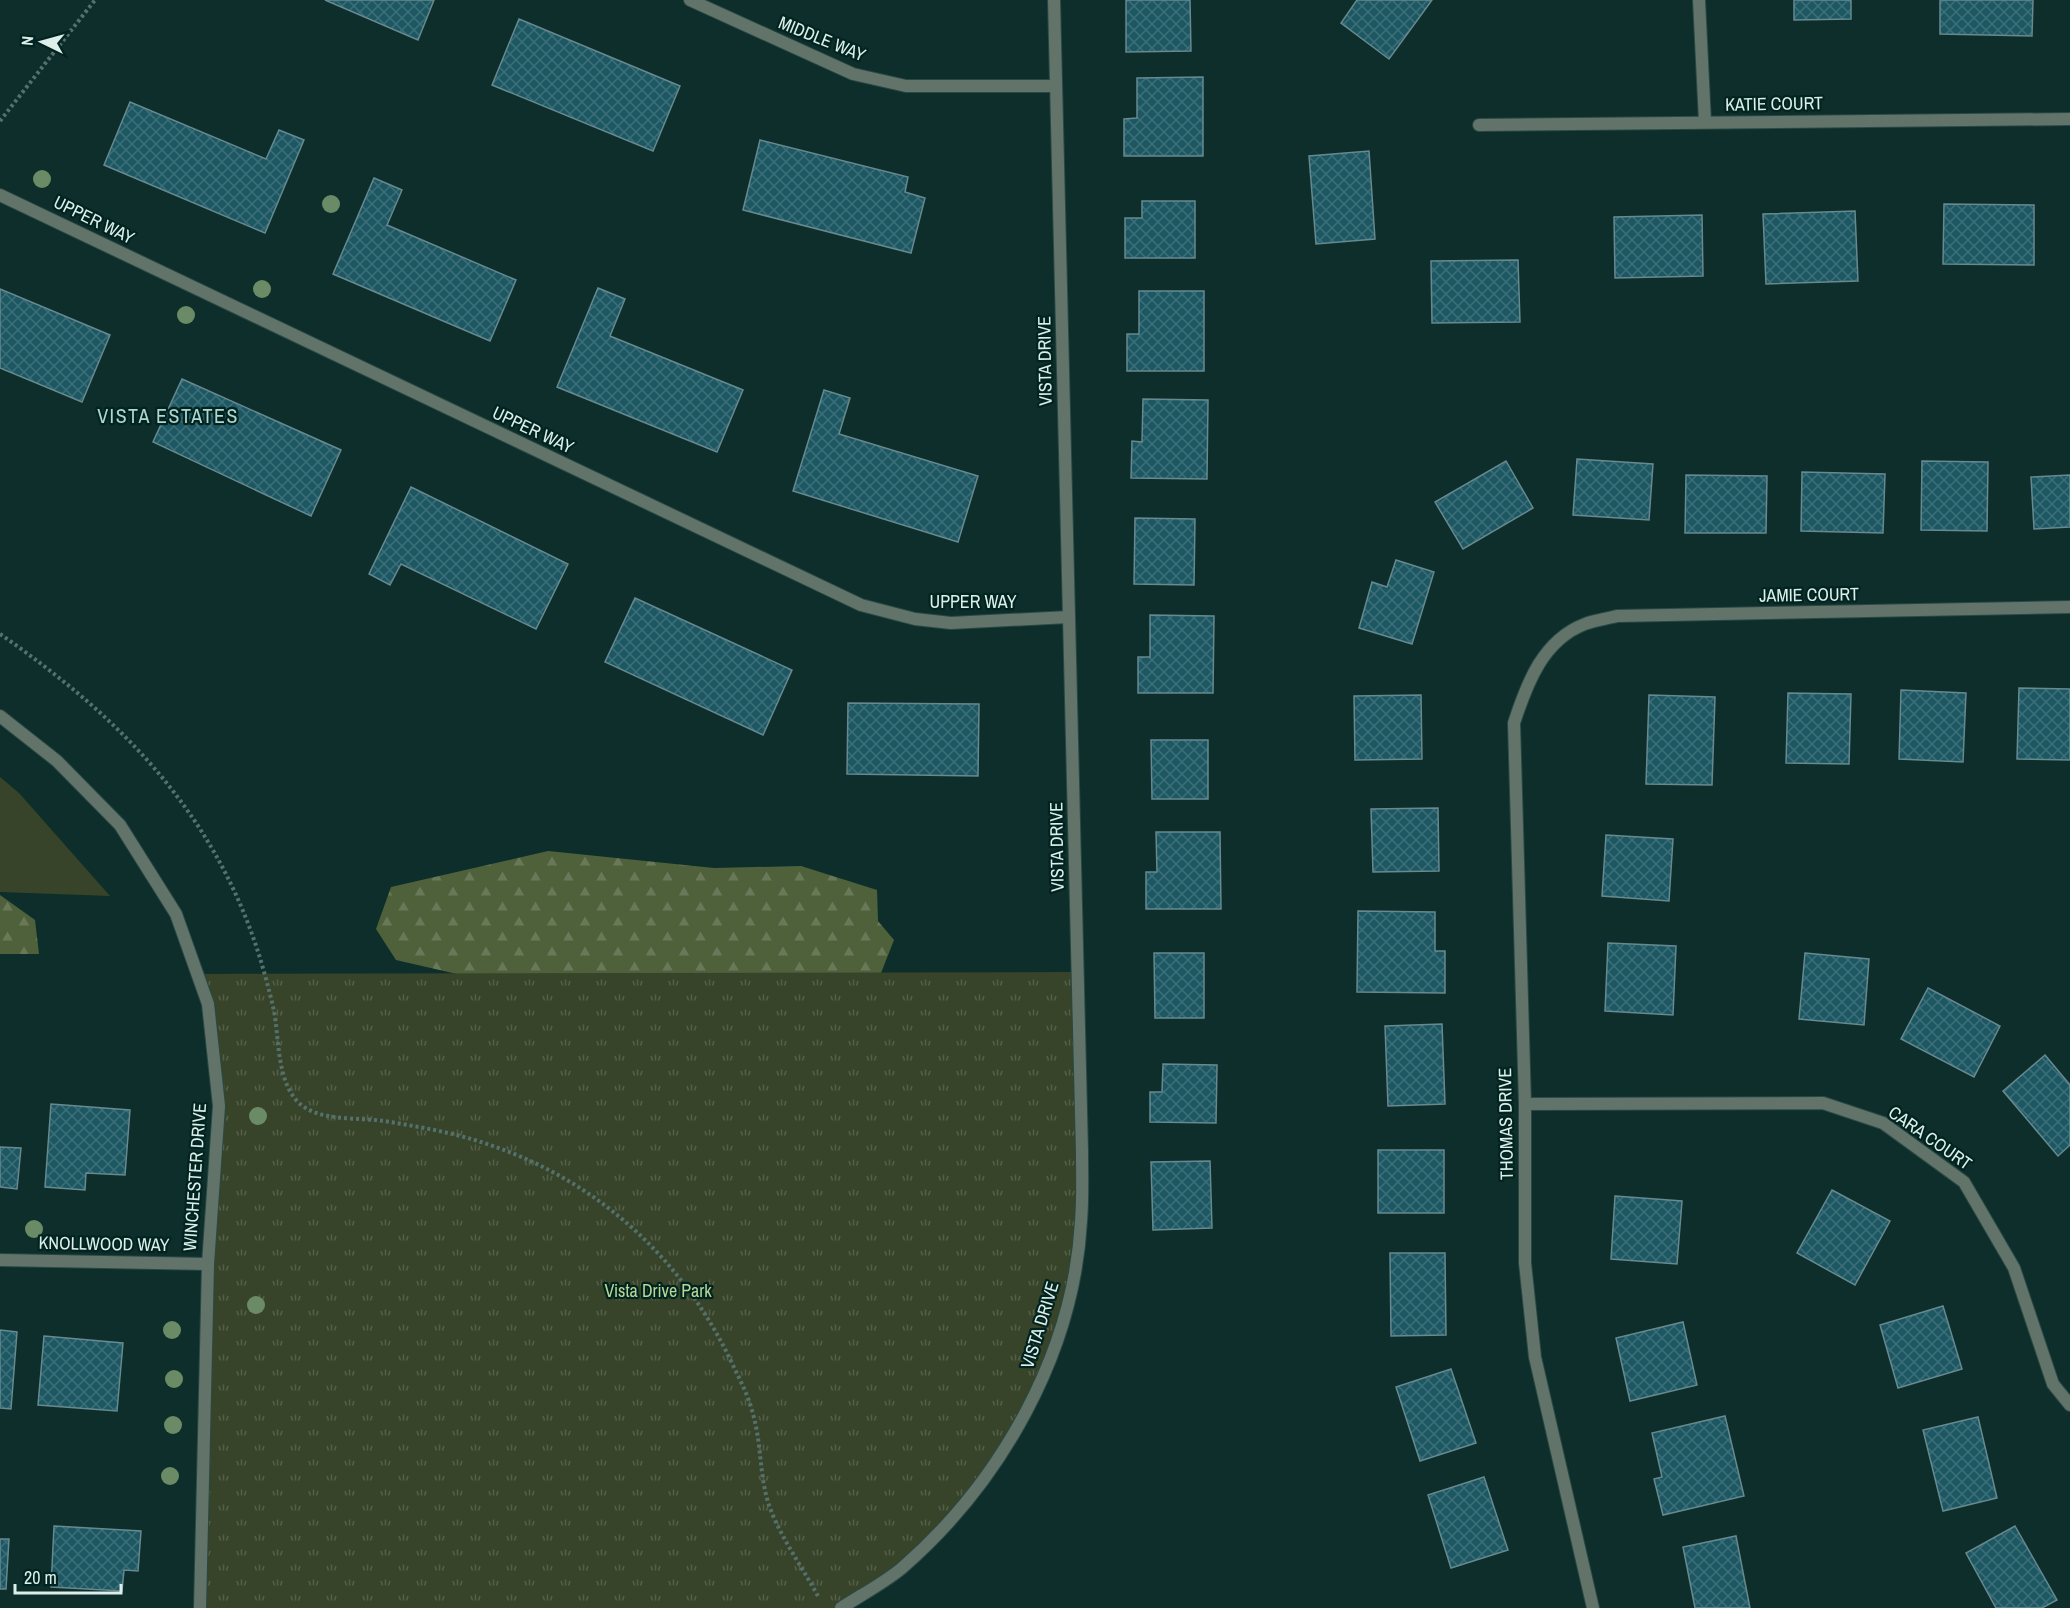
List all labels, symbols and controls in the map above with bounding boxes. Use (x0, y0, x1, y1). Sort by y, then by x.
street label: MIDDLE WAY (775, 10, 870, 67)
north arrow (12, 12, 72, 72)
text: N (16, 35, 38, 46)
street label: KATIE COURT (1725, 90, 1823, 117)
street label: UPPER WAY (50, 189, 139, 250)
street label: VISTA DRIVE (1031, 316, 1058, 406)
street label: UPPER WAY (489, 400, 578, 459)
district label: VISTA ESTATES (97, 402, 239, 429)
street label: JAMIE COURT (1759, 581, 1859, 608)
street label: UPPER WAY (930, 589, 1017, 614)
street label: VISTA DRIVE (1043, 802, 1070, 892)
street label: THOMAS DRIVE (1492, 1068, 1519, 1180)
street label: CARA COURT (1884, 1100, 1977, 1176)
street label: WINCHESTER DRIVE (177, 1102, 212, 1252)
street label: KNOLLWOOD WAY (38, 1230, 170, 1257)
park label: Vista Drive Park (604, 1278, 712, 1303)
street label: VISTA DRIVE (1014, 1278, 1065, 1372)
scale bar (15, 1557, 122, 1595)
text: 20 m (24, 1565, 57, 1590)

